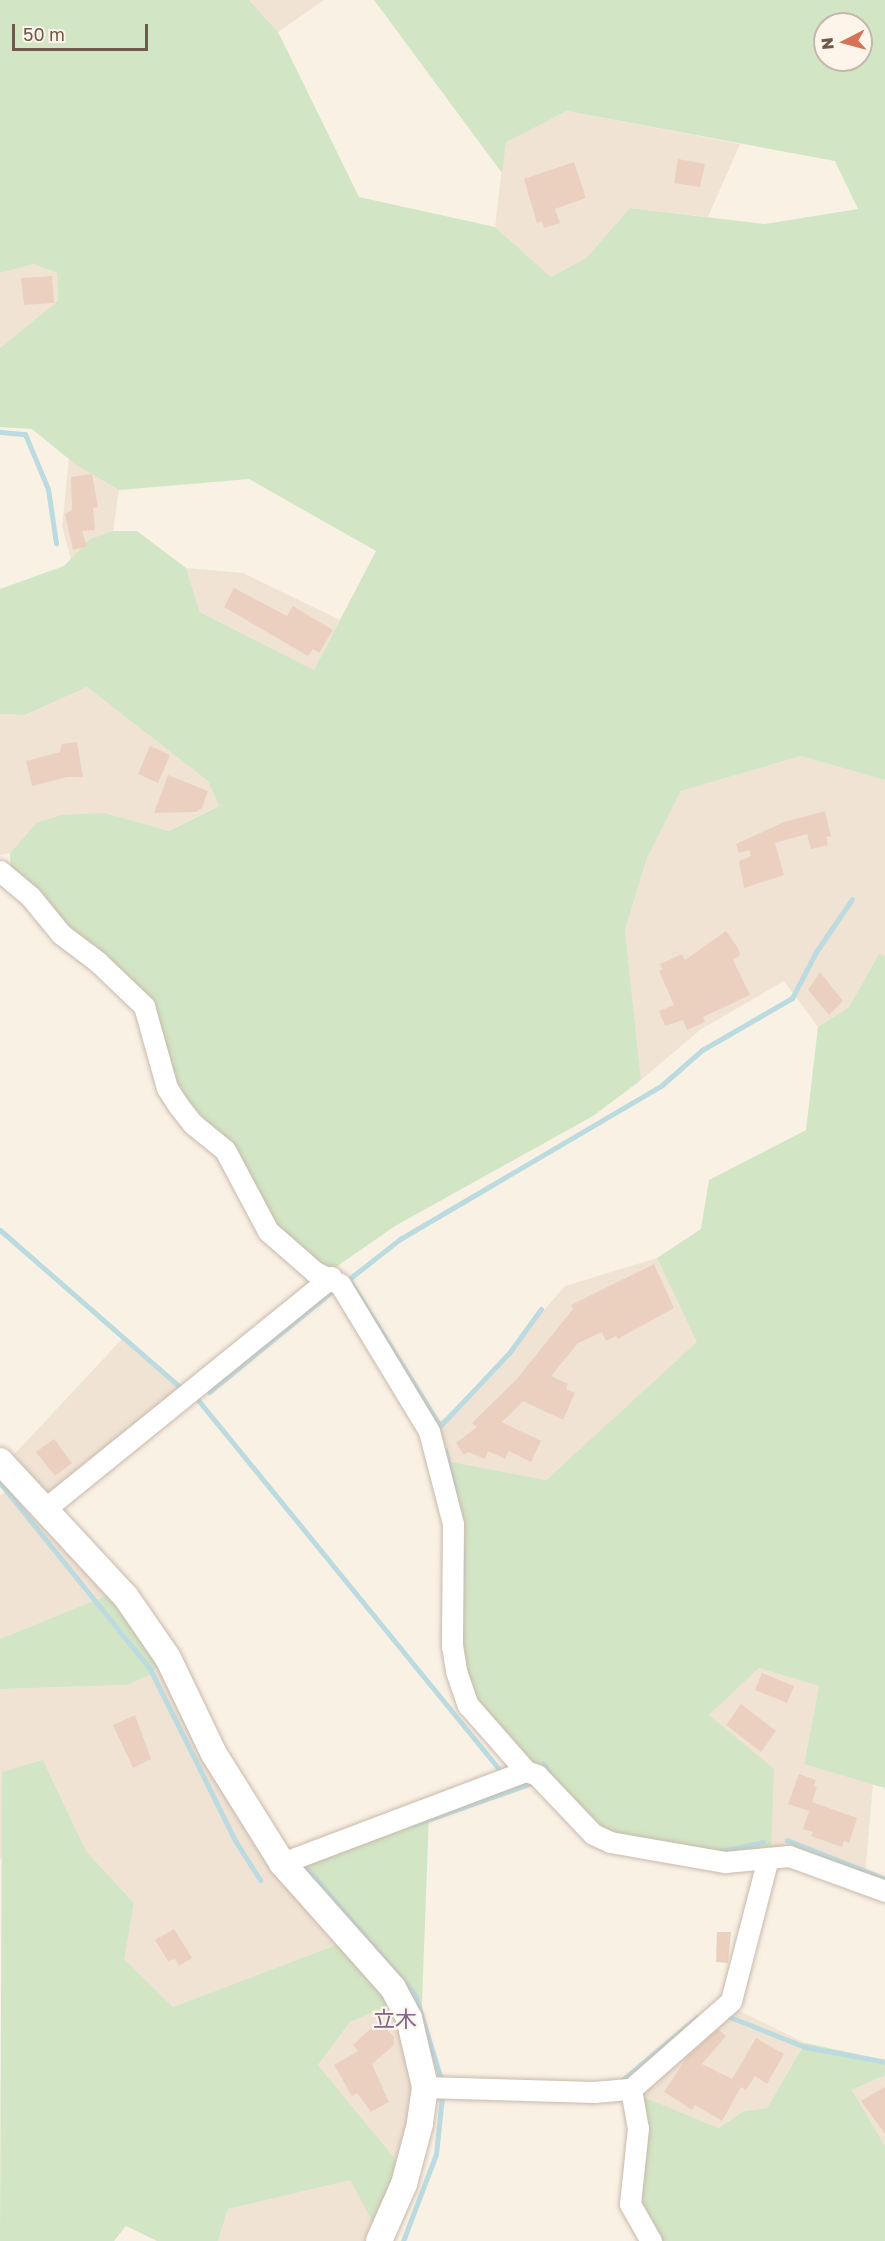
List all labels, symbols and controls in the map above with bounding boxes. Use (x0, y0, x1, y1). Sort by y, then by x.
scale bar (15, 12, 152, 50)
north arrow (813, 12, 873, 72)
text: 50 m (23, 23, 65, 45)
text: N (817, 37, 838, 51)
district label: 立木 (373, 2006, 417, 2032)

